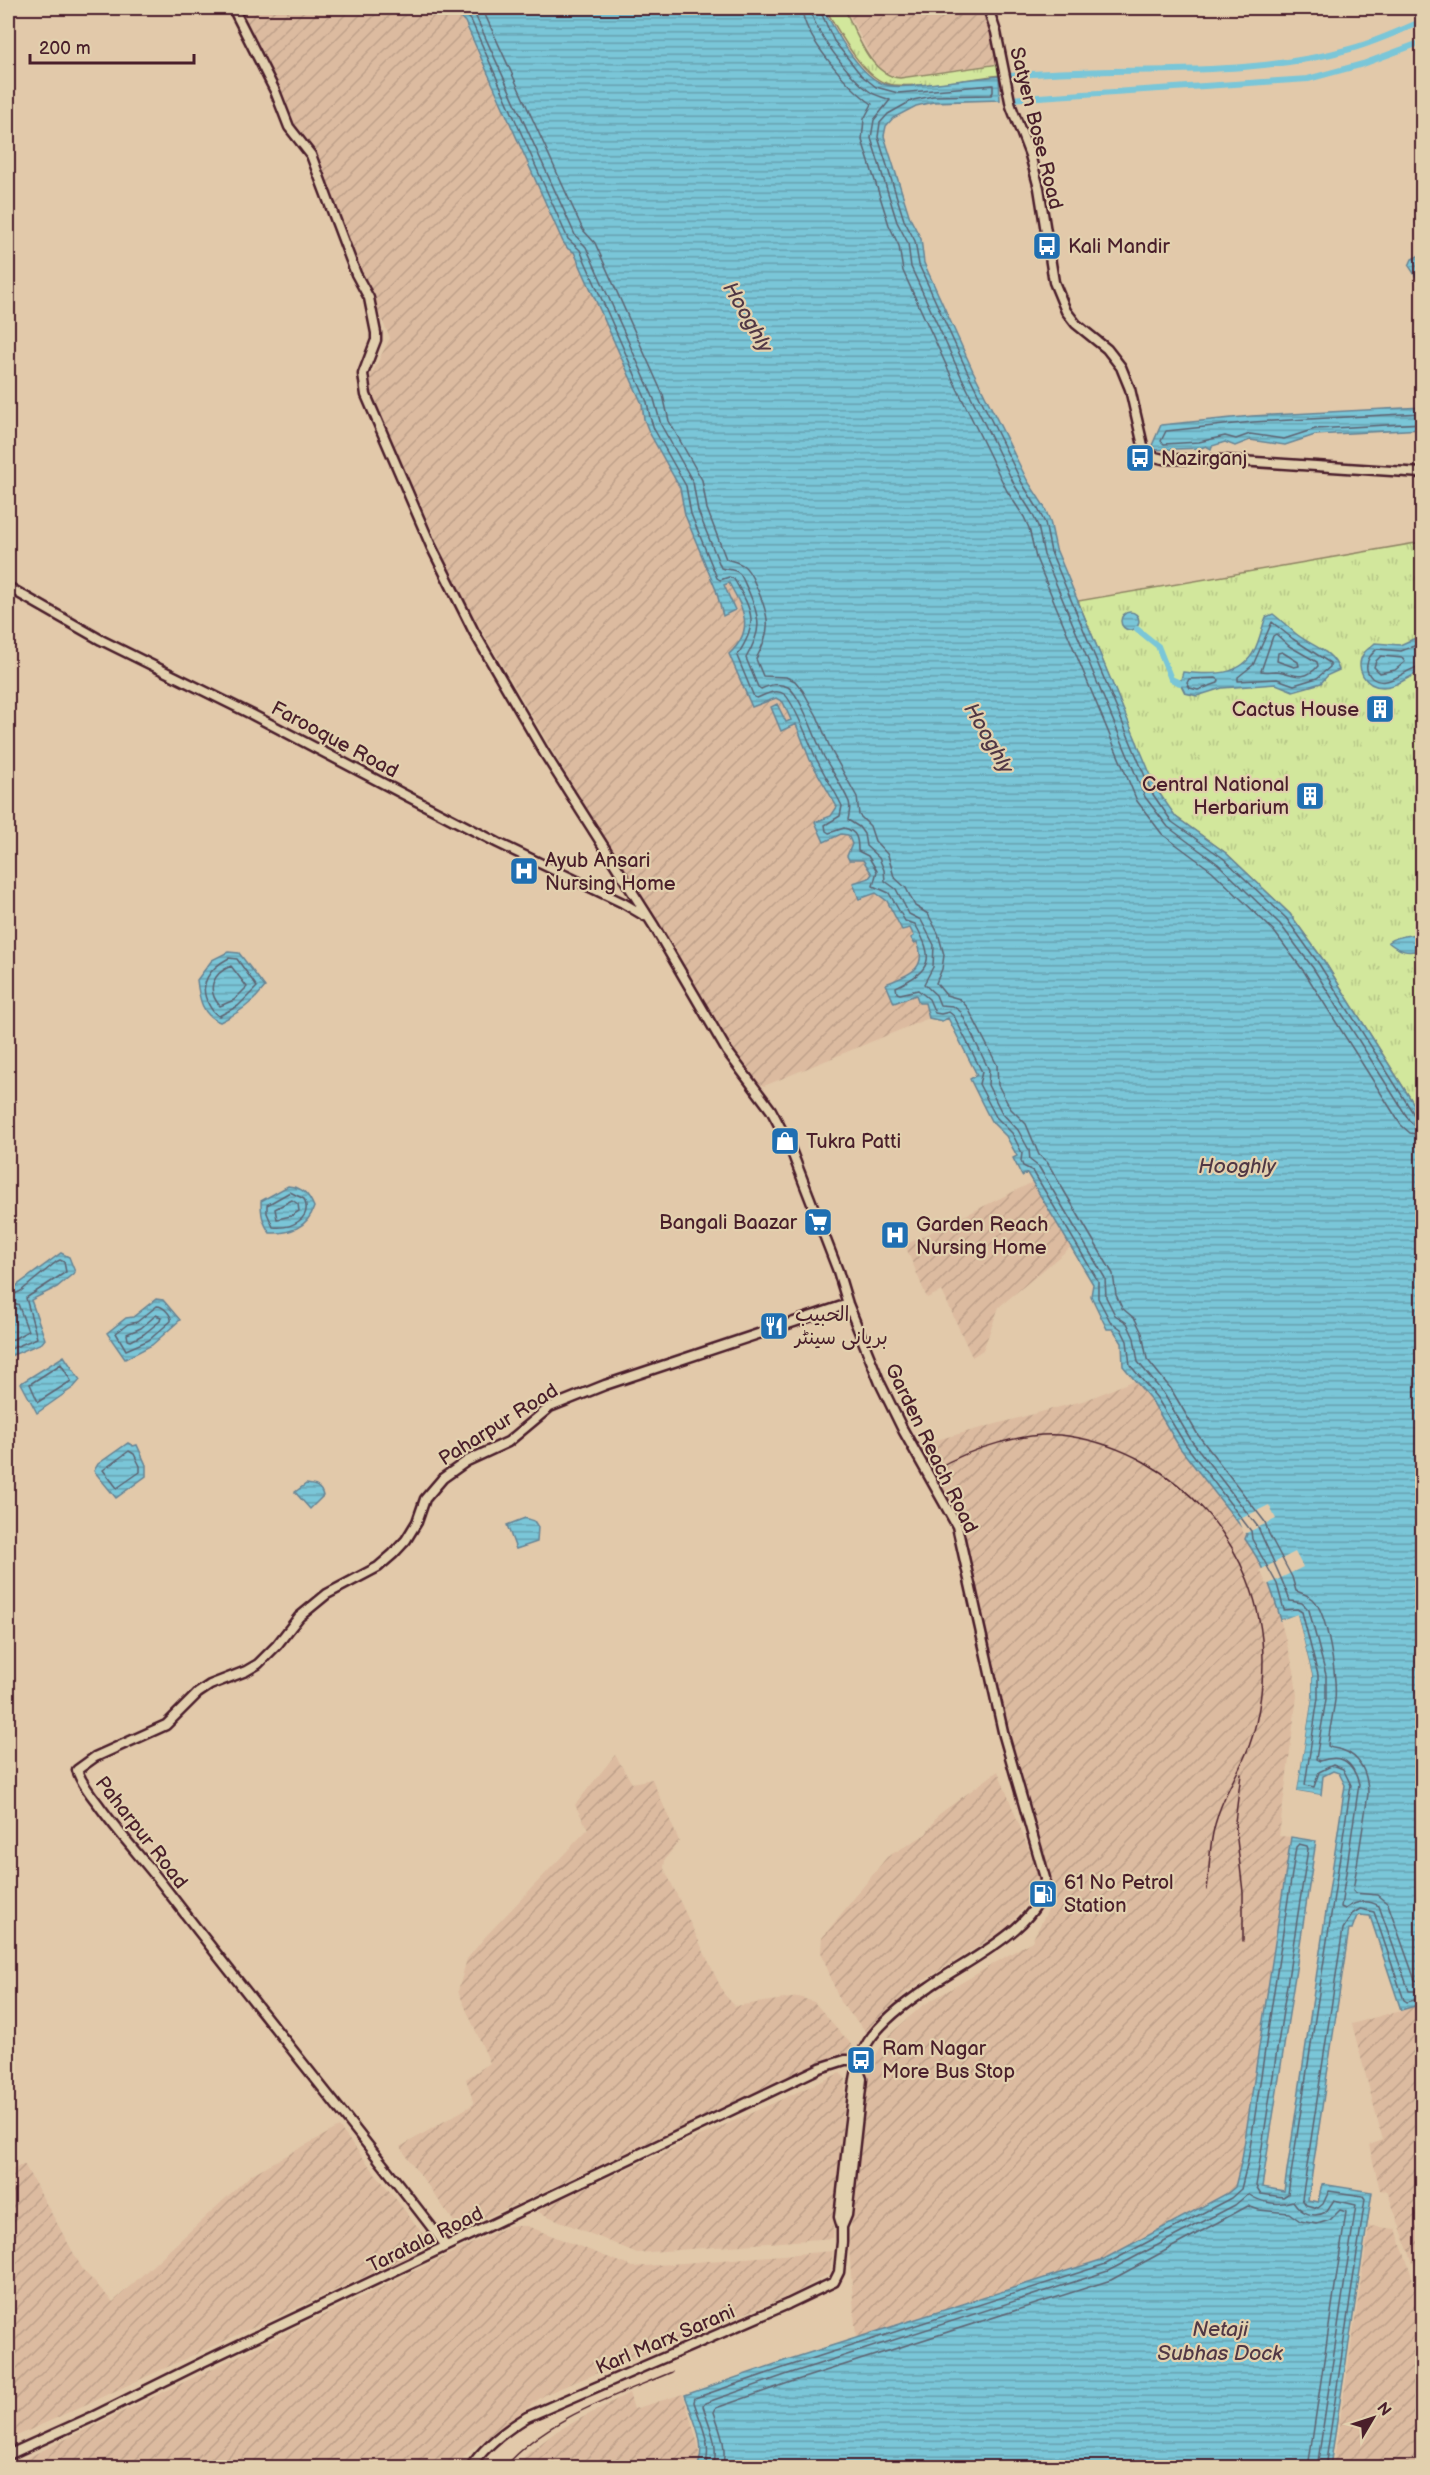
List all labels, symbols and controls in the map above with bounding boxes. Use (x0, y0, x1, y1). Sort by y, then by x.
scale bar (30, 27, 194, 65)
text: 200 m (39, 38, 91, 59)
street label: Satyen Bose Road (1004, 45, 1068, 212)
bus stop icon: Kali Mandir (1031, 230, 1063, 262)
place label: Kali Mandir (1068, 235, 1171, 259)
water label: Hooghly (717, 277, 778, 358)
bus stop icon: Nazirganj (1124, 442, 1156, 474)
place label: Nazirganj (1161, 447, 1247, 471)
building icon: Cactus House (1364, 693, 1396, 725)
street label: Farooque Road (267, 696, 402, 783)
water label: Hooghly (958, 698, 1019, 779)
place label: Cactus House (1232, 698, 1359, 722)
place label: Central National Herbarium (1142, 773, 1289, 820)
building icon: Central National Herbarium (1294, 780, 1326, 812)
place label: Ayub Ansari Nursing Home (545, 849, 676, 896)
hospital icon: Ayub Ansari Nursing Home (508, 855, 540, 887)
shop icon: Tukra Patti (769, 1125, 801, 1157)
place label: Tukra Patti (806, 1130, 901, 1154)
water label: Hooghly (1198, 1154, 1276, 1179)
supermarket icon: Bangali Baazar (802, 1206, 834, 1238)
place label: Bangali Baazar (659, 1211, 798, 1235)
place label: Garden Reach Nursing Home (916, 1213, 1048, 1260)
hospital icon: Garden Reach Nursing Home (879, 1219, 911, 1251)
place label: الحبیب بریانی سینٹر (793, 1303, 888, 1350)
restaurant icon: الحبیب بریانی سینٹر (758, 1310, 790, 1342)
street label: Garden Reach Road (880, 1360, 983, 1537)
street label: Paharpur Road (434, 1379, 563, 1471)
street label: Paharpur Road (90, 1772, 193, 1894)
place label: 61 No Petrol Station (1064, 1871, 1174, 1918)
fuel station icon: 61 No Petrol Station (1027, 1878, 1059, 1910)
place label: Ram Nagar More Bus Stop (882, 2037, 1015, 2084)
bus stop icon: Ram Nagar More Bus Stop (845, 2044, 877, 2076)
street label: Taratala Road (364, 2202, 487, 2278)
street label: Karl Marx Sarani (592, 2300, 739, 2380)
water label: Netaji Subhas Dock (1157, 2317, 1283, 2366)
north arrow (1343, 2388, 1403, 2448)
text: N (1372, 2399, 1395, 2420)

